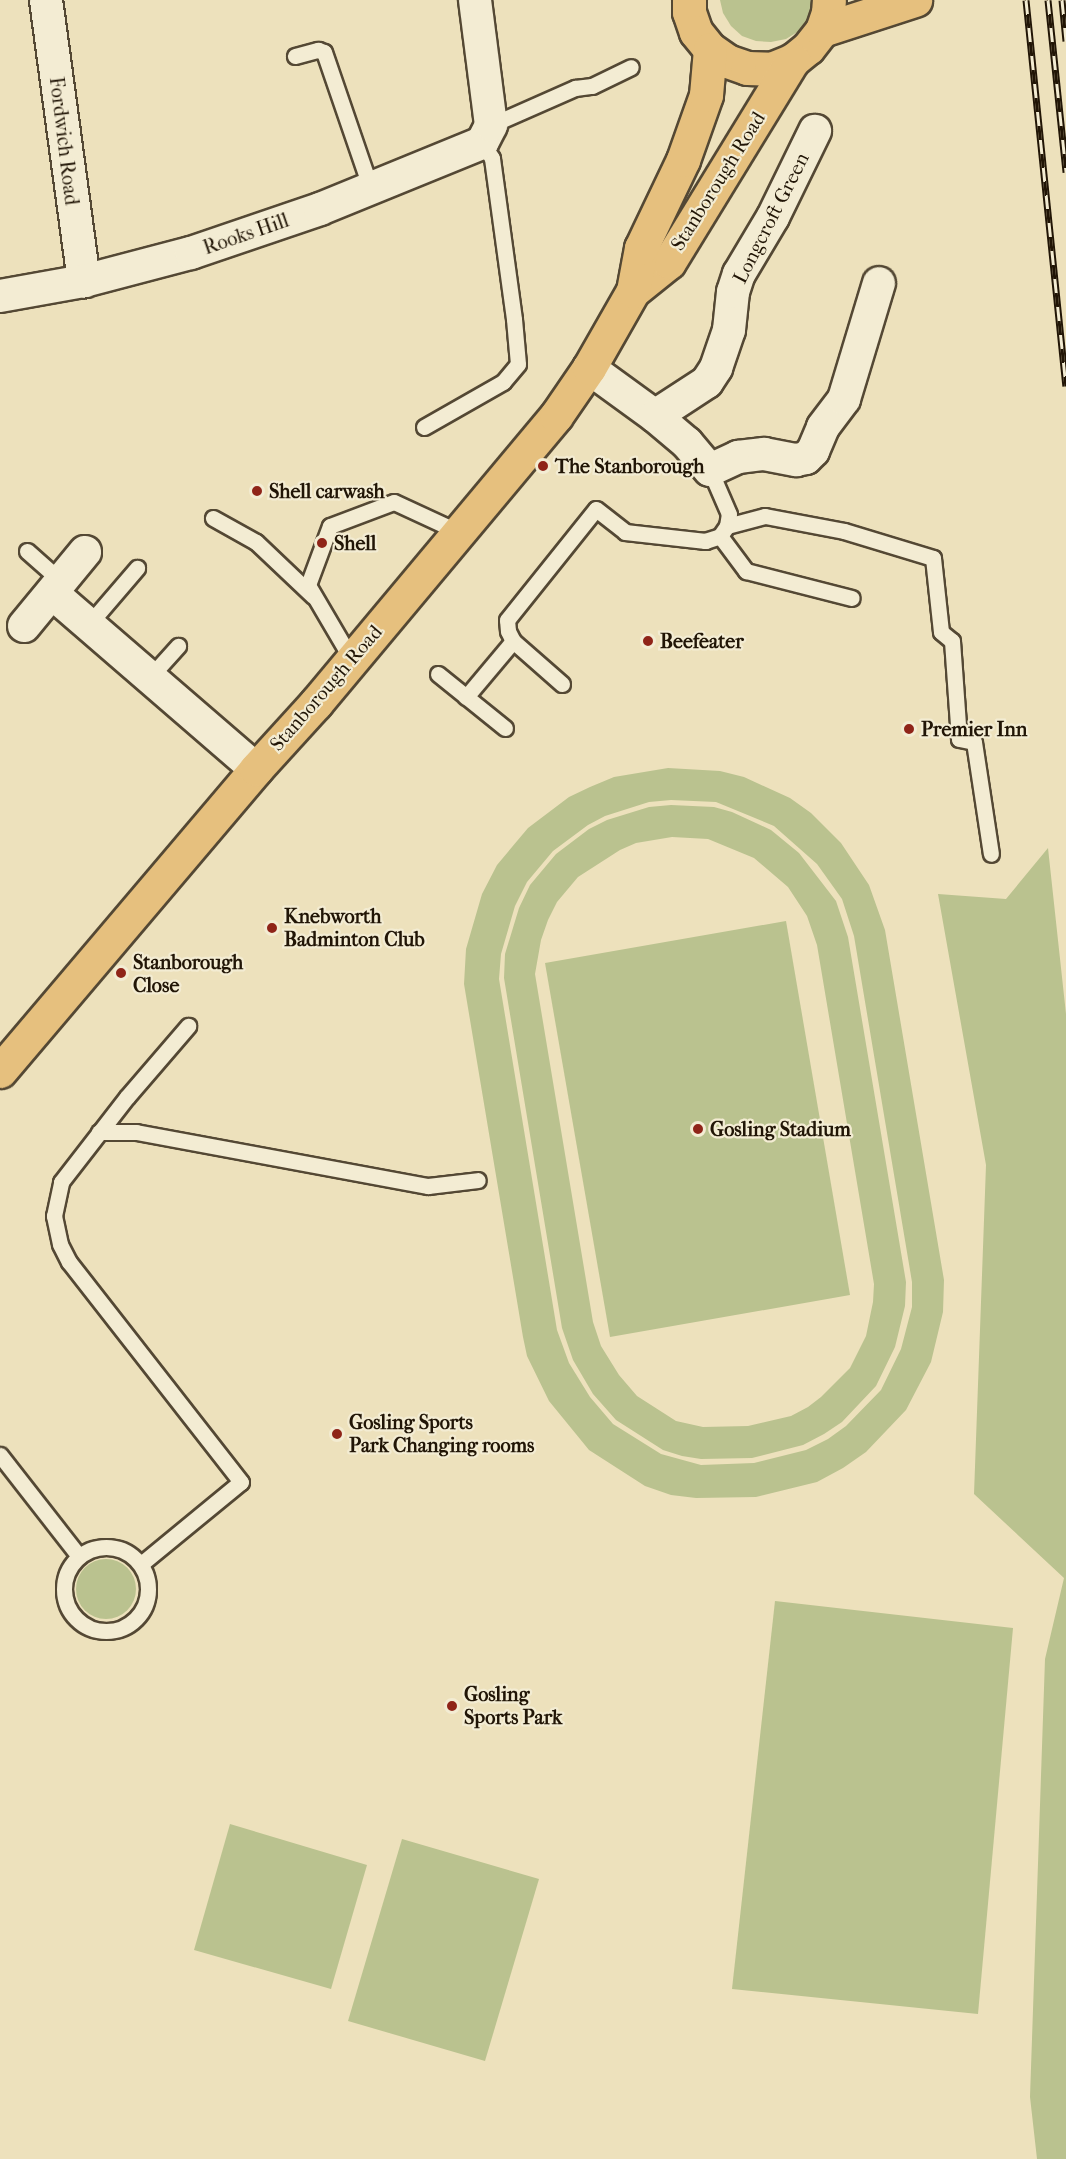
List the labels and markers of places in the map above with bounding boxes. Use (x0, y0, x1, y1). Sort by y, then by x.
place label: The Stanborough (555, 454, 704, 478)
marker: The Stanborough (536, 459, 550, 473)
place label: Shell carwash (269, 479, 385, 503)
marker: Shell carwash (250, 484, 264, 498)
place label: Shell (334, 531, 376, 555)
marker: Shell (315, 536, 329, 550)
place label: Beefeater (660, 629, 744, 653)
marker: Beefeater (641, 634, 655, 648)
place label: Premier Inn (921, 717, 1027, 741)
marker: Premier Inn (902, 722, 916, 736)
place label: Knebworth Badminton Club (284, 904, 425, 951)
marker: Knebworth Badminton Club (265, 921, 279, 935)
place label: Stanborough Close (133, 950, 243, 997)
marker: Stanborough Close (114, 966, 128, 980)
place label: Gosling Stadium (710, 1117, 851, 1141)
marker: Gosling Stadium (691, 1122, 705, 1136)
place label: Gosling Sports Park Changing rooms (349, 1410, 534, 1457)
marker: Gosling Sports Park Changing rooms (330, 1427, 344, 1441)
place label: Gosling Sports Park (464, 1682, 562, 1729)
marker: Gosling Sports Park (445, 1699, 459, 1713)

